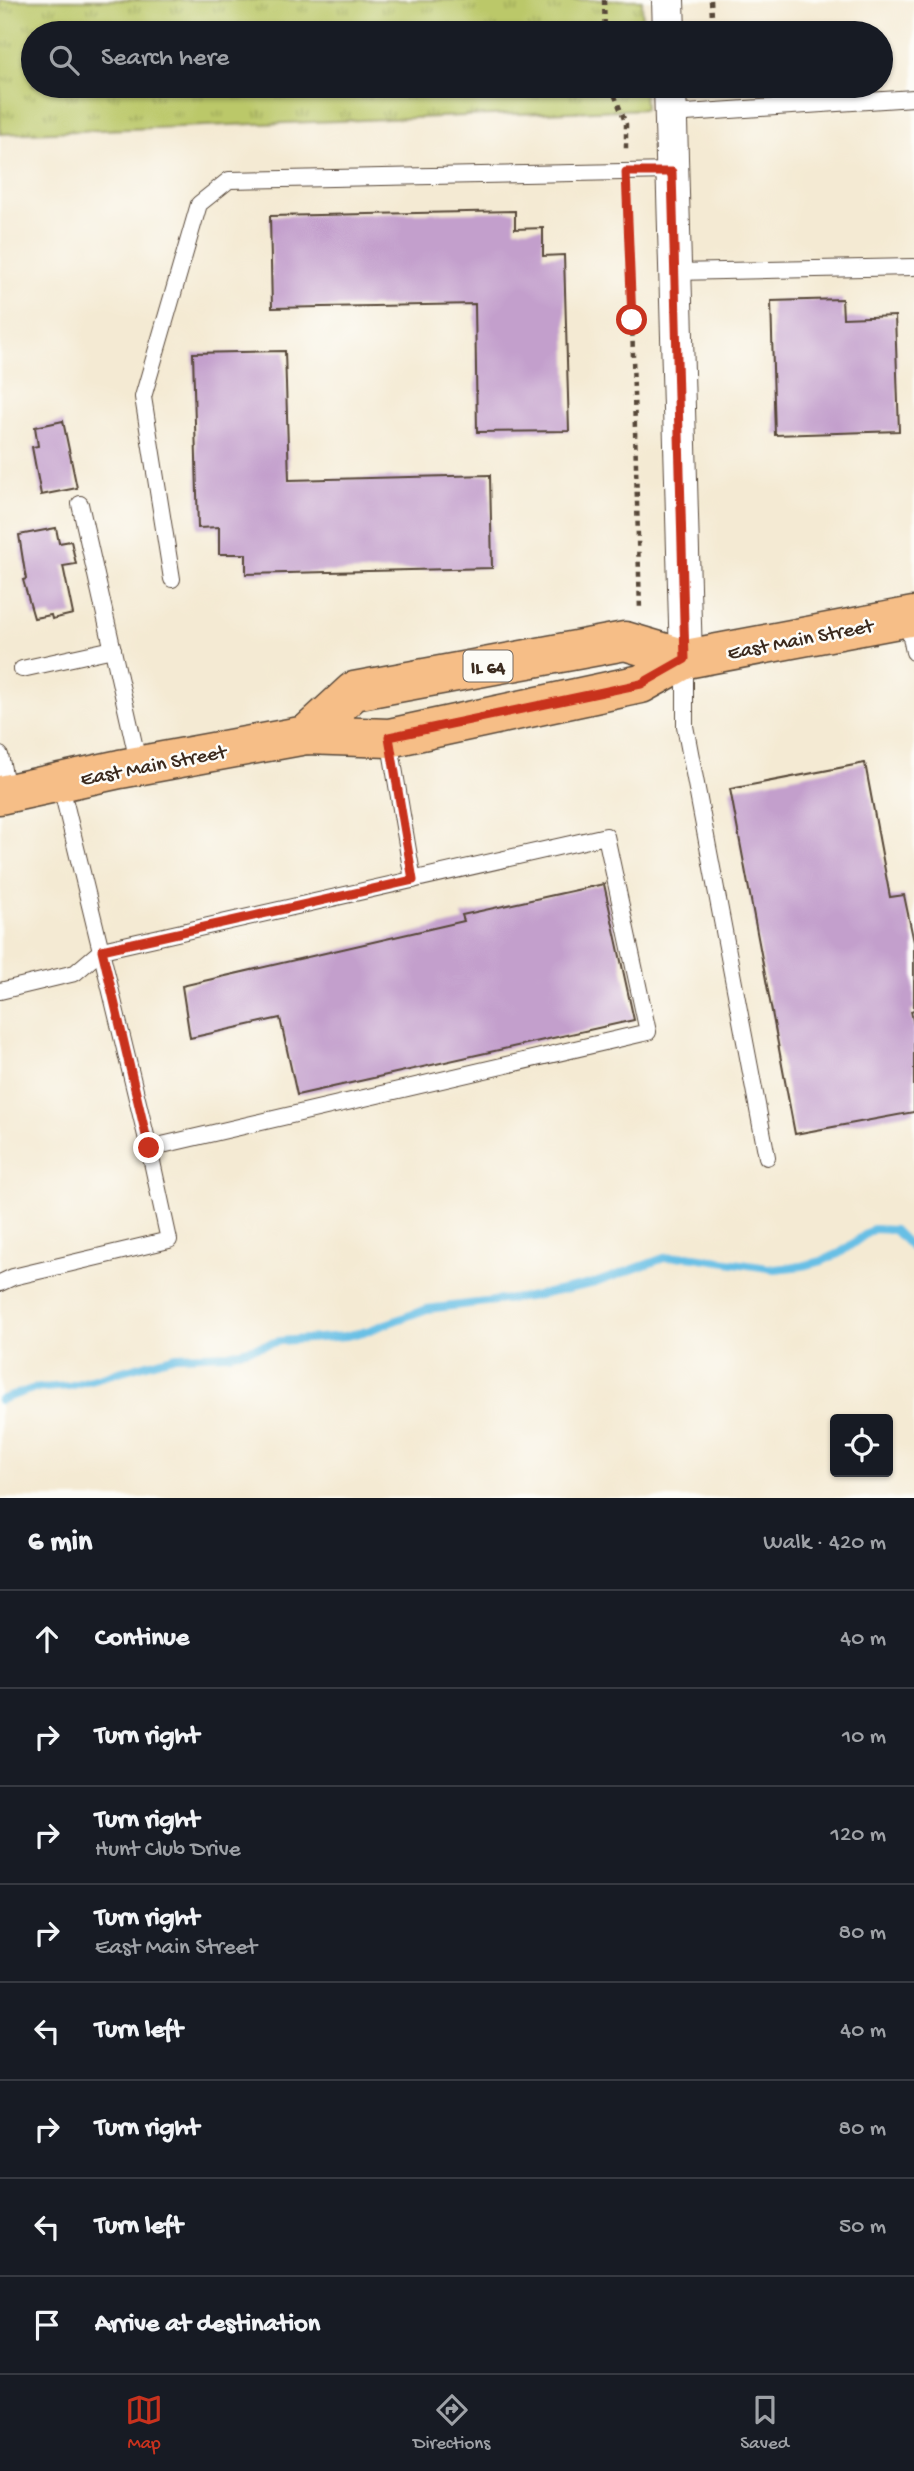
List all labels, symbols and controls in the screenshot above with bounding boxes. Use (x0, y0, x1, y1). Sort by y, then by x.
search box (21, 21, 893, 98)
icon: search (45, 41, 83, 79)
text: Search here (101, 44, 229, 75)
route start (616, 304, 647, 335)
street label: East Main Street (726, 615, 878, 668)
road number: IL 64 (463, 650, 512, 681)
street label: East Main Street (79, 741, 231, 794)
route end (133, 1132, 164, 1163)
map controls (830, 1414, 893, 1477)
button: locate (830, 1414, 893, 1477)
text: 6 min (28, 1526, 92, 1561)
text: Walk · 420 m (763, 1530, 886, 1557)
icon: ahead (28, 1620, 66, 1658)
text: Continue (95, 1624, 189, 1655)
text: 40 m (840, 1626, 886, 1653)
icon: right (28, 1718, 66, 1756)
text: Turn right (95, 1722, 199, 1753)
text: 10 m (842, 1724, 886, 1751)
text: Turn right (95, 1806, 199, 1837)
icon: right (28, 1816, 66, 1854)
text: 120 m (831, 1822, 886, 1849)
text: Hunt Club Drive (95, 1837, 241, 1864)
text: Turn right (95, 1904, 199, 1935)
icon: right (28, 1914, 66, 1952)
text: 80 m (839, 1920, 886, 1947)
text: East Main Street (95, 1935, 257, 1962)
icon: left (28, 2012, 66, 2050)
text: Turn left (95, 2016, 183, 2047)
text: 40 m (840, 2018, 886, 2045)
icon: right (28, 2110, 66, 2148)
text: Turn right (95, 2114, 199, 2145)
text: 80 m (839, 2116, 886, 2143)
icon: left (28, 2208, 66, 2246)
text: Turn left (95, 2212, 183, 2243)
text: 50 m (839, 2214, 886, 2241)
icon: arrive (28, 2306, 66, 2344)
text: Arrive at destination (95, 2310, 320, 2341)
tab: Map (125, 2391, 163, 2456)
tab: Directions (413, 2391, 490, 2456)
tab: Saved (740, 2391, 789, 2456)

